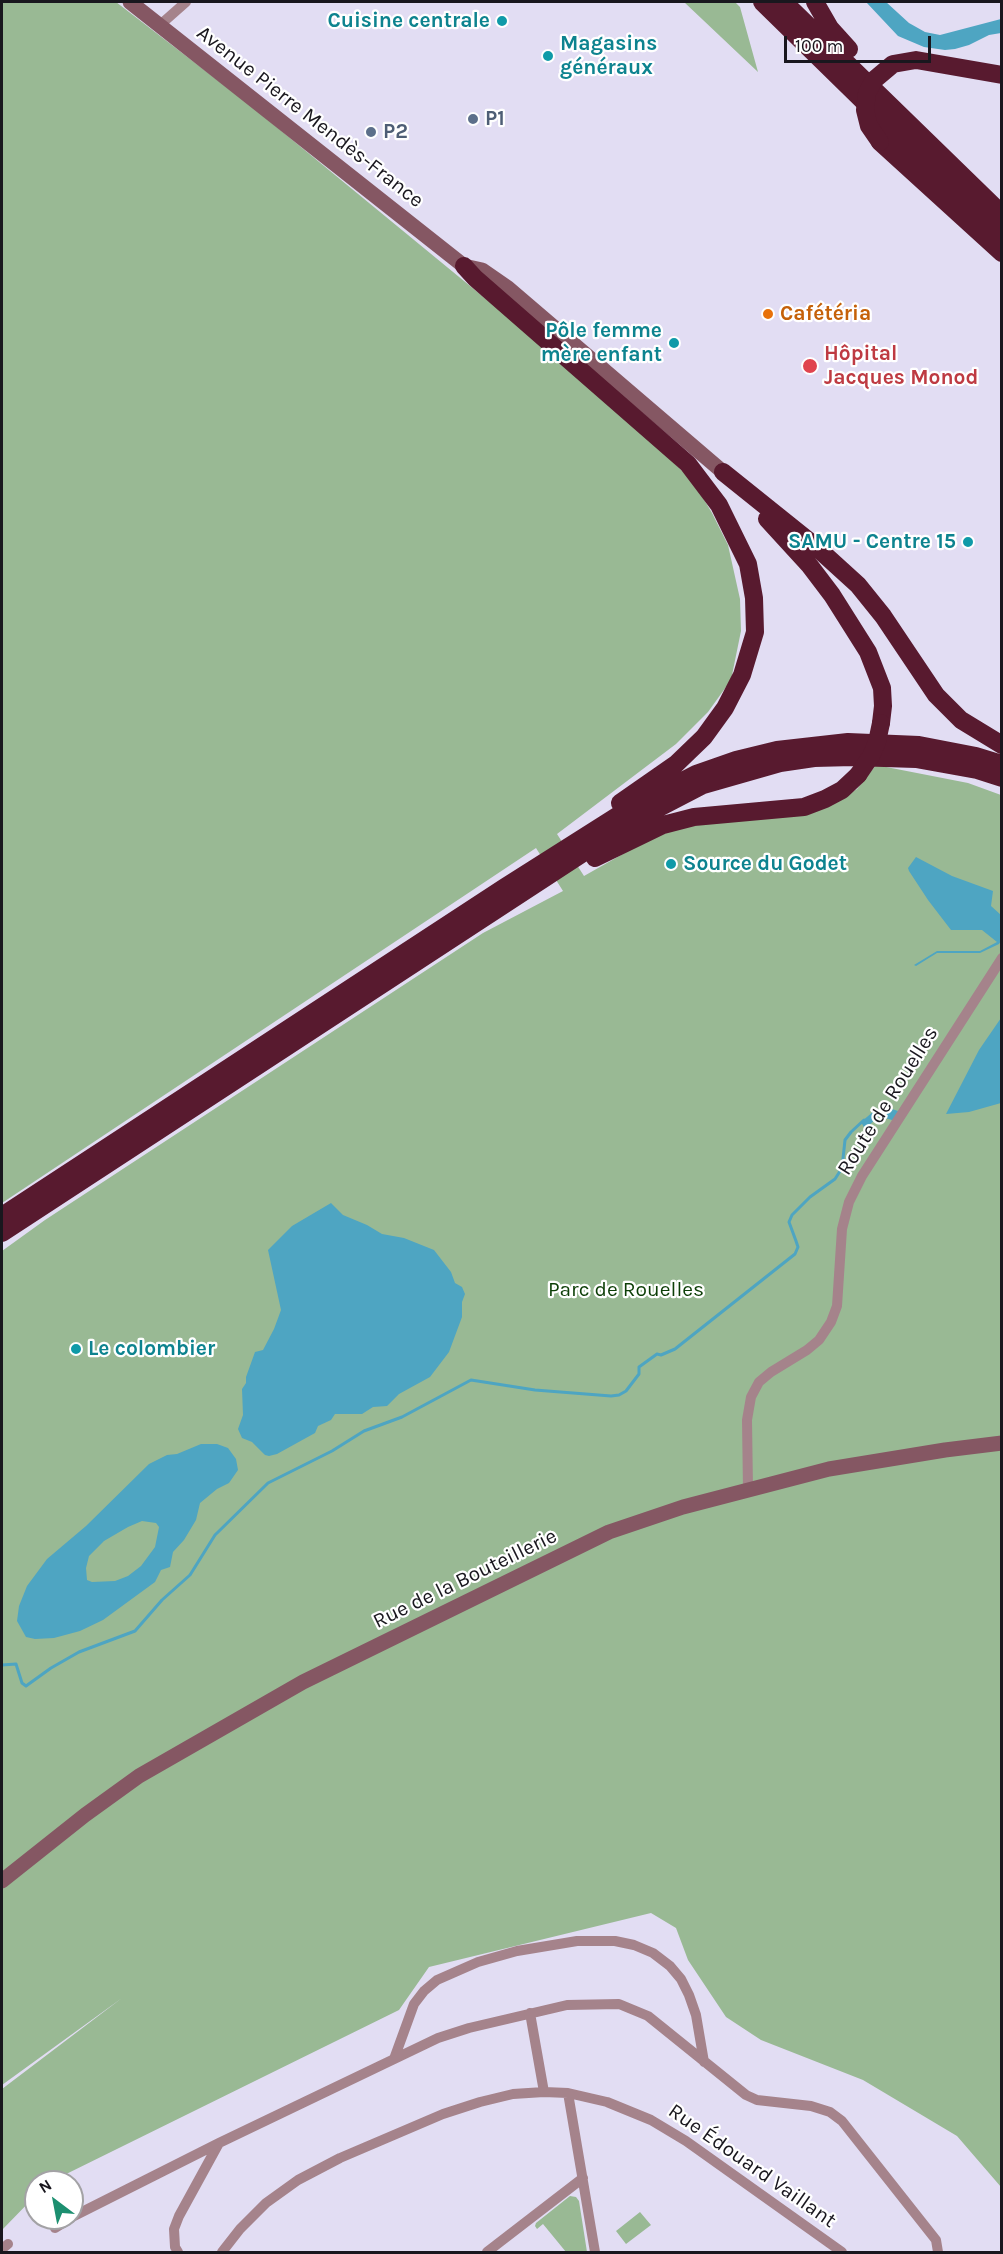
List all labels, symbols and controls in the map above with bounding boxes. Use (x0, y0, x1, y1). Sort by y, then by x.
place label: Cuisine centrale (327, 8, 490, 34)
marker: Cuisine centrale (495, 14, 509, 28)
street label: Avenue Pierre Mendès-France (192, 21, 428, 213)
scale bar (787, 24, 934, 62)
place label: Magasins généraux (560, 31, 657, 81)
text: 100 m (795, 35, 843, 57)
marker: Magasins généraux (541, 49, 555, 63)
place label: P1 (485, 106, 505, 132)
marker: P1 (466, 112, 480, 126)
place label: P2 (383, 119, 408, 145)
marker: P2 (364, 125, 378, 139)
place label: Cafétéria (780, 301, 871, 327)
marker: Cafétéria (761, 307, 775, 321)
place label: Pôle femme mère enfant (541, 318, 662, 368)
marker: Pôle femme mère enfant (667, 336, 681, 350)
place label: Hôpital Jacques Monod (824, 341, 978, 391)
marker: Hôpital Jacques Monod (801, 357, 819, 375)
place label: SAMU - Centre 15 (788, 529, 956, 555)
marker: SAMU - Centre 15 (961, 535, 975, 549)
place label: Source du Godet (683, 851, 847, 877)
marker: Source du Godet (664, 857, 678, 871)
street label: Route de Rouelles (832, 1022, 944, 1180)
park label: Parc de Rouelles (548, 1277, 704, 1303)
place label: Le colombier (88, 1336, 215, 1362)
marker: Le colombier (69, 1342, 83, 1356)
street label: Rue de la Bouteillerie (369, 1524, 561, 1634)
street label: Rue Édouard Vaillant (663, 2099, 841, 2233)
north arrow (24, 2170, 84, 2230)
text: N (35, 2175, 55, 2197)

